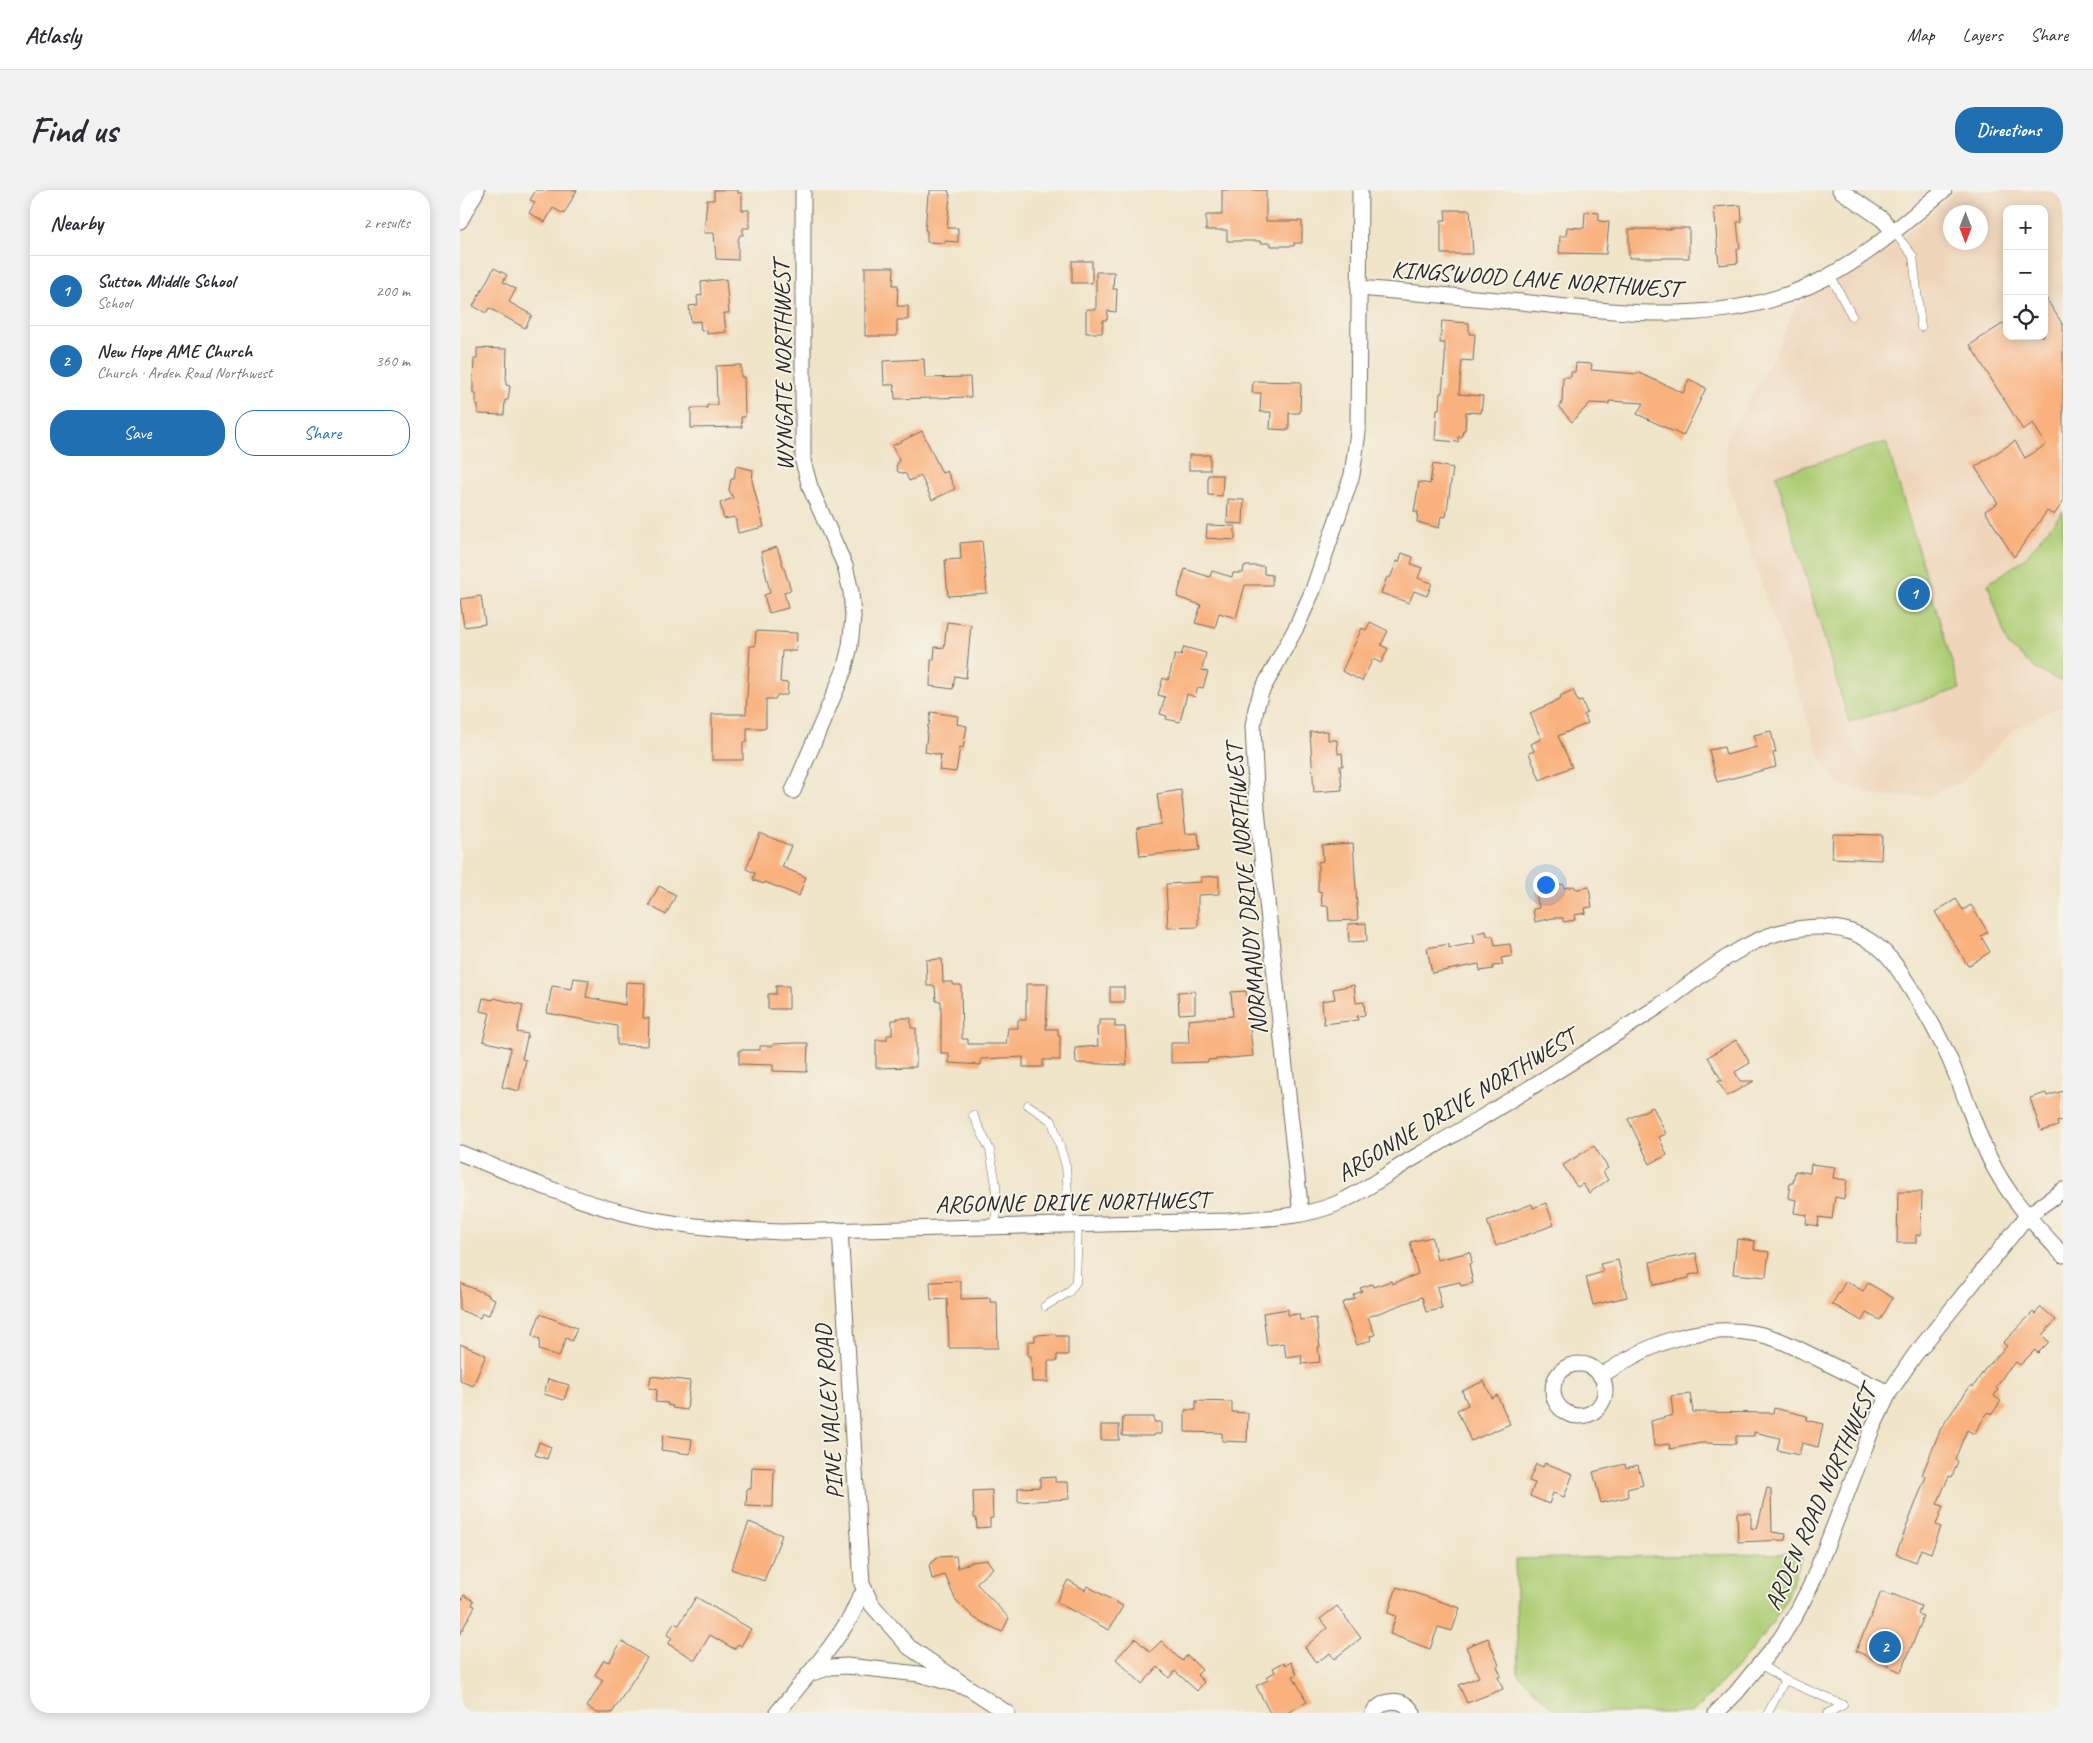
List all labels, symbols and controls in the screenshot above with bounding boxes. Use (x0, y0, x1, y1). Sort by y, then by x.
text: Atlasly (25, 20, 81, 50)
text: Map (1907, 24, 1935, 46)
text: Layers (1963, 24, 2002, 46)
text: Share (2030, 24, 2068, 46)
button: Directions (1955, 107, 2063, 153)
text: Find us (30, 108, 117, 153)
north arrow (1943, 205, 1988, 250)
map controls (2003, 205, 2048, 340)
button: + (2003, 205, 2048, 250)
text: Nearby (50, 210, 103, 236)
text: 2 results (363, 213, 410, 233)
button: − (2003, 250, 2048, 295)
street label: KINGSWOOD LANE NORTHWEST (1391, 254, 1687, 304)
street label: WYNGATE NORTHWEST (766, 255, 800, 471)
text: Sutton Middle School (97, 269, 235, 293)
text: 1 (62, 281, 70, 301)
text: 200 m (376, 281, 410, 301)
text: School (97, 293, 131, 313)
button: locate (2003, 295, 2048, 340)
text: New Hope AME Church (97, 339, 252, 363)
text: 2 (62, 351, 70, 371)
text: 360 m (376, 351, 410, 371)
text: Church · Arden Road Northwest (97, 363, 272, 383)
button: Save (50, 410, 225, 456)
button: Share (235, 410, 410, 456)
pin: 1 (1898, 575, 1930, 613)
street label: NORMANDY DRIVE NORTHWEST (1218, 737, 1274, 1036)
your location (1533, 872, 1559, 898)
street label: ARGONNE DRIVE NORTHWEST (1331, 1019, 1586, 1188)
street label: ARGONNE DRIVE NORTHWEST (935, 1185, 1215, 1219)
street label: PINE VALLEY ROAD (808, 1321, 850, 1500)
street label: ARDEN ROAD NORTHWEST (1757, 1376, 1885, 1615)
pin: 2 (1869, 1628, 1901, 1666)

